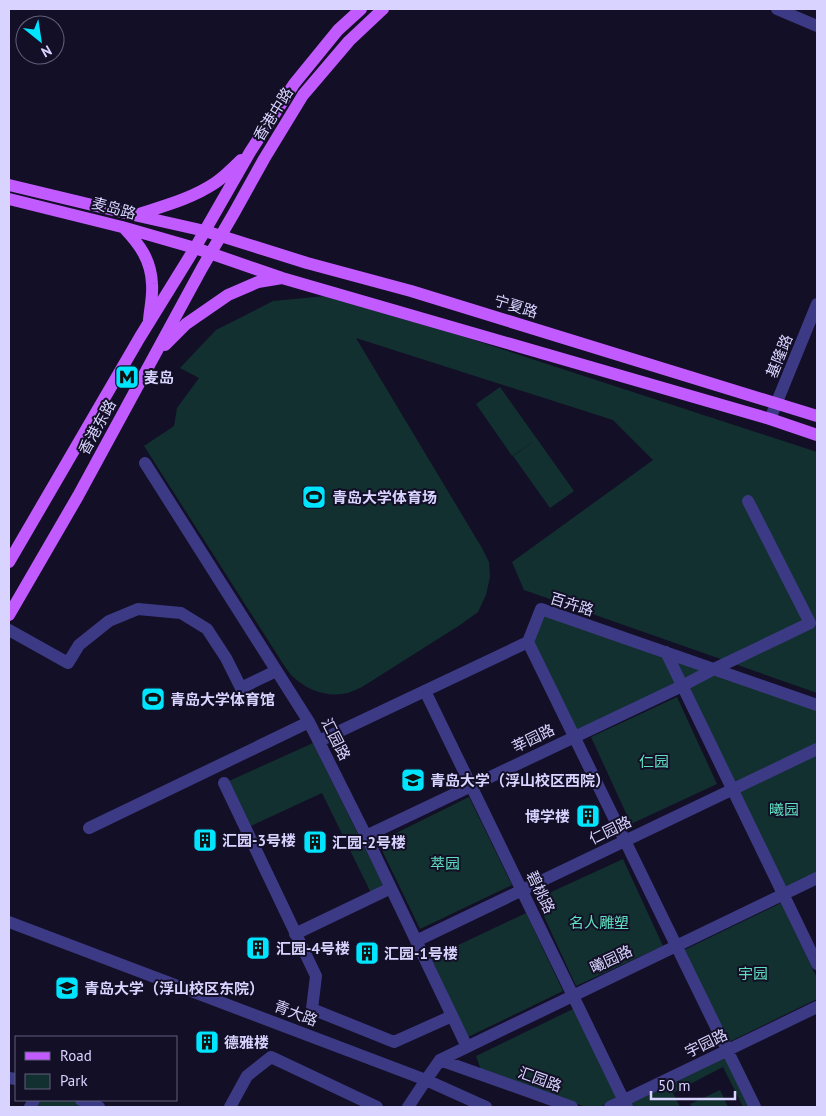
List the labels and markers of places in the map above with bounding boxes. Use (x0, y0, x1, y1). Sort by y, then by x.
metro station icon: 麦岛 (114, 364, 140, 390)
place label: 麦岛 (144, 368, 174, 387)
sports icon: 青岛大学体育场 (301, 484, 327, 510)
place label: 青岛大学体育场 (332, 488, 437, 507)
sports icon: 青岛大学体育馆 (140, 686, 166, 712)
place label: 青岛大学体育馆 (170, 690, 275, 709)
school or university icon: 青岛大学（浮山校区西院） (400, 767, 426, 793)
place label: 青岛大学（浮山校区西院） (430, 771, 610, 790)
building icon: 博学楼 (575, 803, 601, 829)
place label: 博学楼 (525, 807, 570, 826)
building icon: 汇园-3号楼 (192, 827, 218, 853)
building icon: 汇园-2号楼 (302, 829, 328, 855)
place label: 汇园-3号楼 (222, 831, 296, 850)
place label: 汇园-2号楼 (332, 833, 406, 852)
building icon: 汇园-4号楼 (245, 935, 271, 961)
place label: 汇园-4号楼 (276, 939, 350, 958)
building icon: 汇园-1号楼 (354, 940, 380, 966)
place label: 汇园-1号楼 (384, 944, 458, 963)
school or university icon: 青岛大学（浮山校区东院） (54, 975, 80, 1001)
place label: 青岛大学（浮山校区东院） (84, 979, 264, 998)
building icon: 德雅楼 (194, 1029, 220, 1055)
place label: 德雅楼 (224, 1033, 269, 1052)

